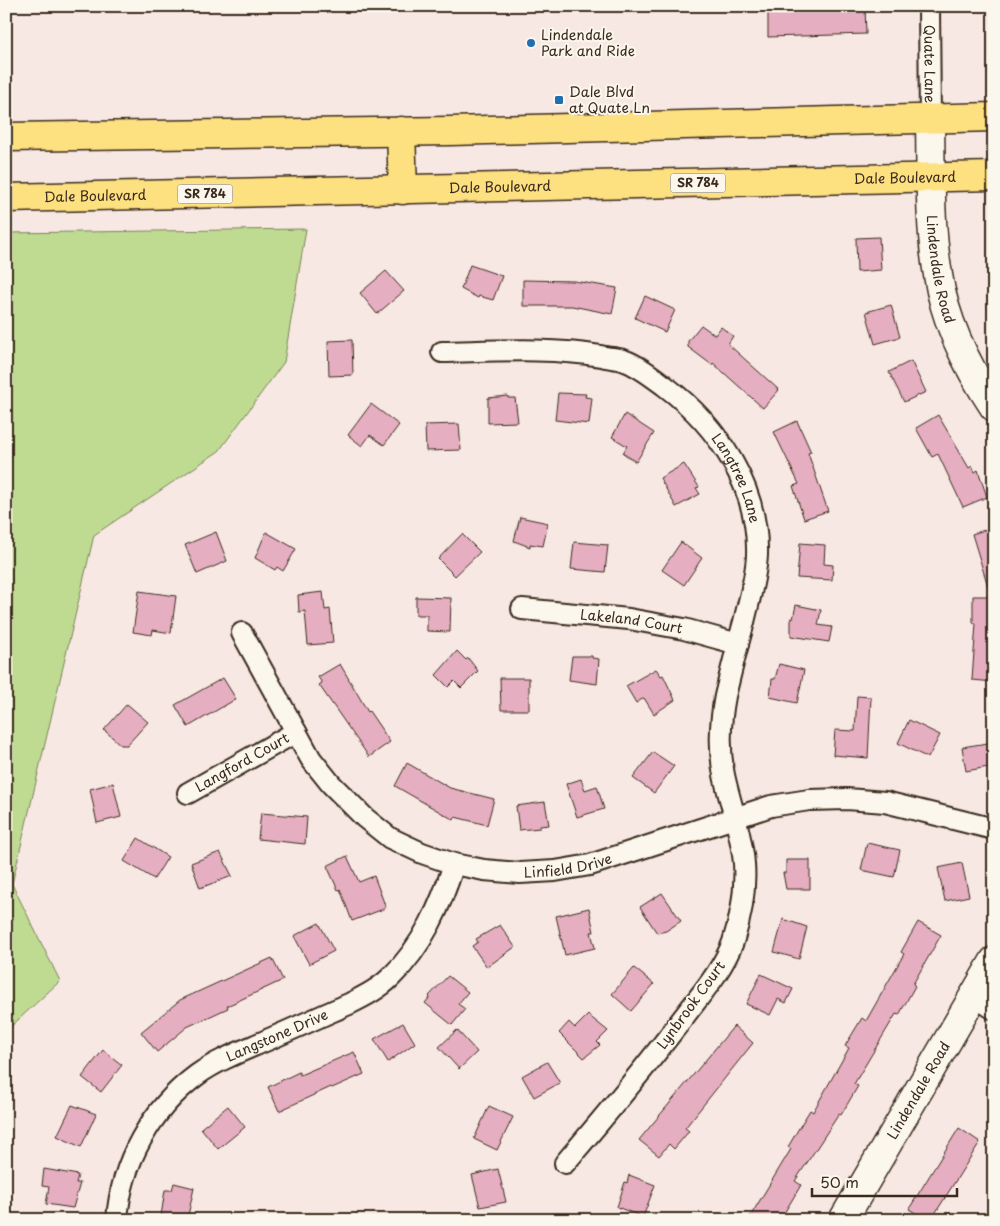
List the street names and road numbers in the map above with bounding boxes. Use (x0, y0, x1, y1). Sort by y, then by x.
street label: Quate Lane (919, 25, 941, 103)
street label: Dale Boulevard (853, 166, 957, 189)
road number: SR 784 (670, 174, 726, 192)
street label: Dale Boulevard (448, 175, 552, 198)
street label: Dale Boulevard (44, 184, 147, 207)
road number: SR 784 (178, 184, 232, 203)
street label: Lindendale Road (922, 214, 961, 326)
street label: Langtree Lane (707, 428, 766, 525)
street label: Lakeland Court (579, 603, 684, 639)
street label: Langford Court (191, 727, 293, 797)
street label: Linfield Drive (523, 848, 614, 883)
street label: Lynbrook Court (651, 956, 730, 1053)
street label: Langstone Drive (222, 1003, 331, 1067)
street label: Lindendale Road (881, 1037, 955, 1143)

